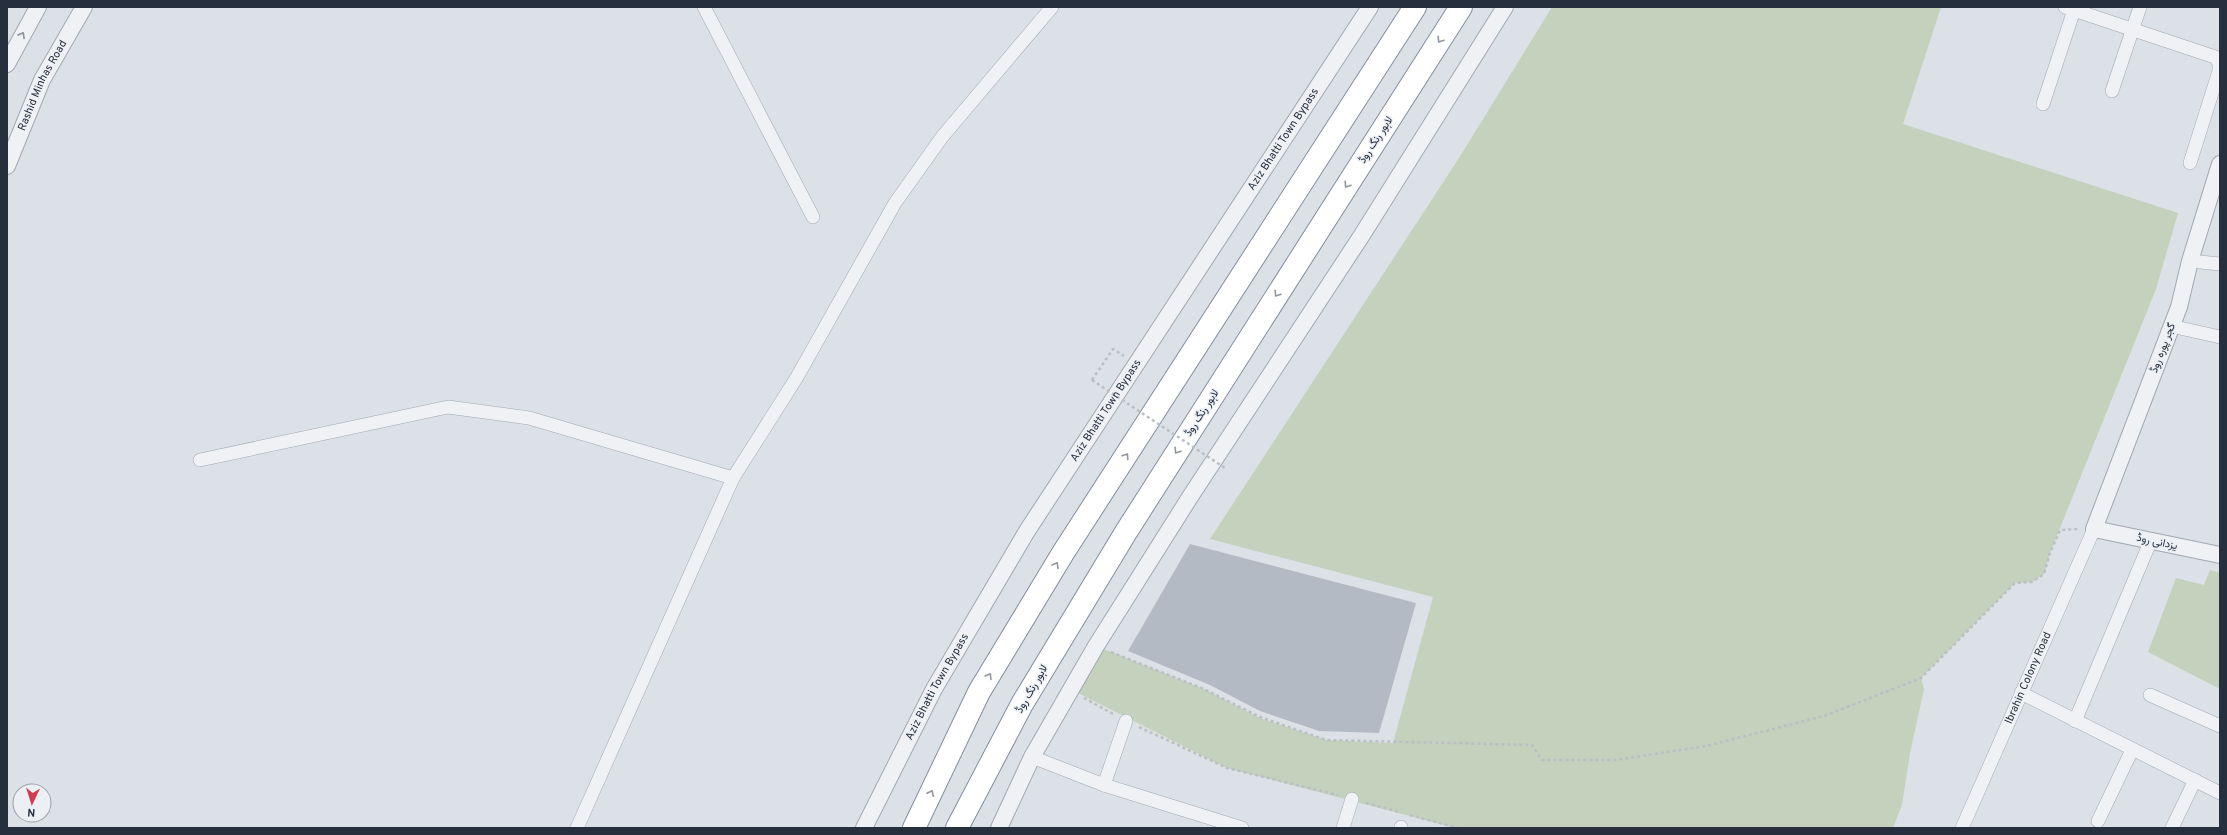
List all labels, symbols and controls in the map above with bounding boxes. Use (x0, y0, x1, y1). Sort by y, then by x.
one-way arrow (17, 32, 25, 39)
one-way arrow (1437, 36, 1445, 43)
street label: Rashid Minhas Road (15, 38, 70, 133)
street label: Aziz Bhatti Town Bypass (1245, 86, 1322, 193)
street label: لاہور رنگ روڈ (1356, 114, 1396, 166)
one-way arrow (1345, 181, 1352, 188)
one-way arrow (1275, 290, 1282, 297)
street label: گجر پورہ روڈ (2147, 321, 2179, 375)
street label: Aziz Bhatti Town Bypass (1067, 357, 1144, 464)
street label: لاہور رنگ روڈ (1182, 387, 1222, 439)
one-way arrow (1174, 447, 1182, 454)
one-way arrow (1121, 453, 1129, 460)
street label: یزدانی روڈ (2135, 531, 2179, 553)
one-way arrow (1052, 562, 1059, 569)
street label: Ibrahin Colony Road (2002, 630, 2055, 726)
street label: Aziz Bhatti Town Bypass (902, 631, 972, 743)
street label: لاہور رنگ روڈ (1013, 662, 1051, 716)
one-way arrow (984, 673, 991, 680)
north arrow (12, 783, 52, 823)
one-way arrow (926, 790, 934, 797)
text: N (27, 805, 36, 819)

